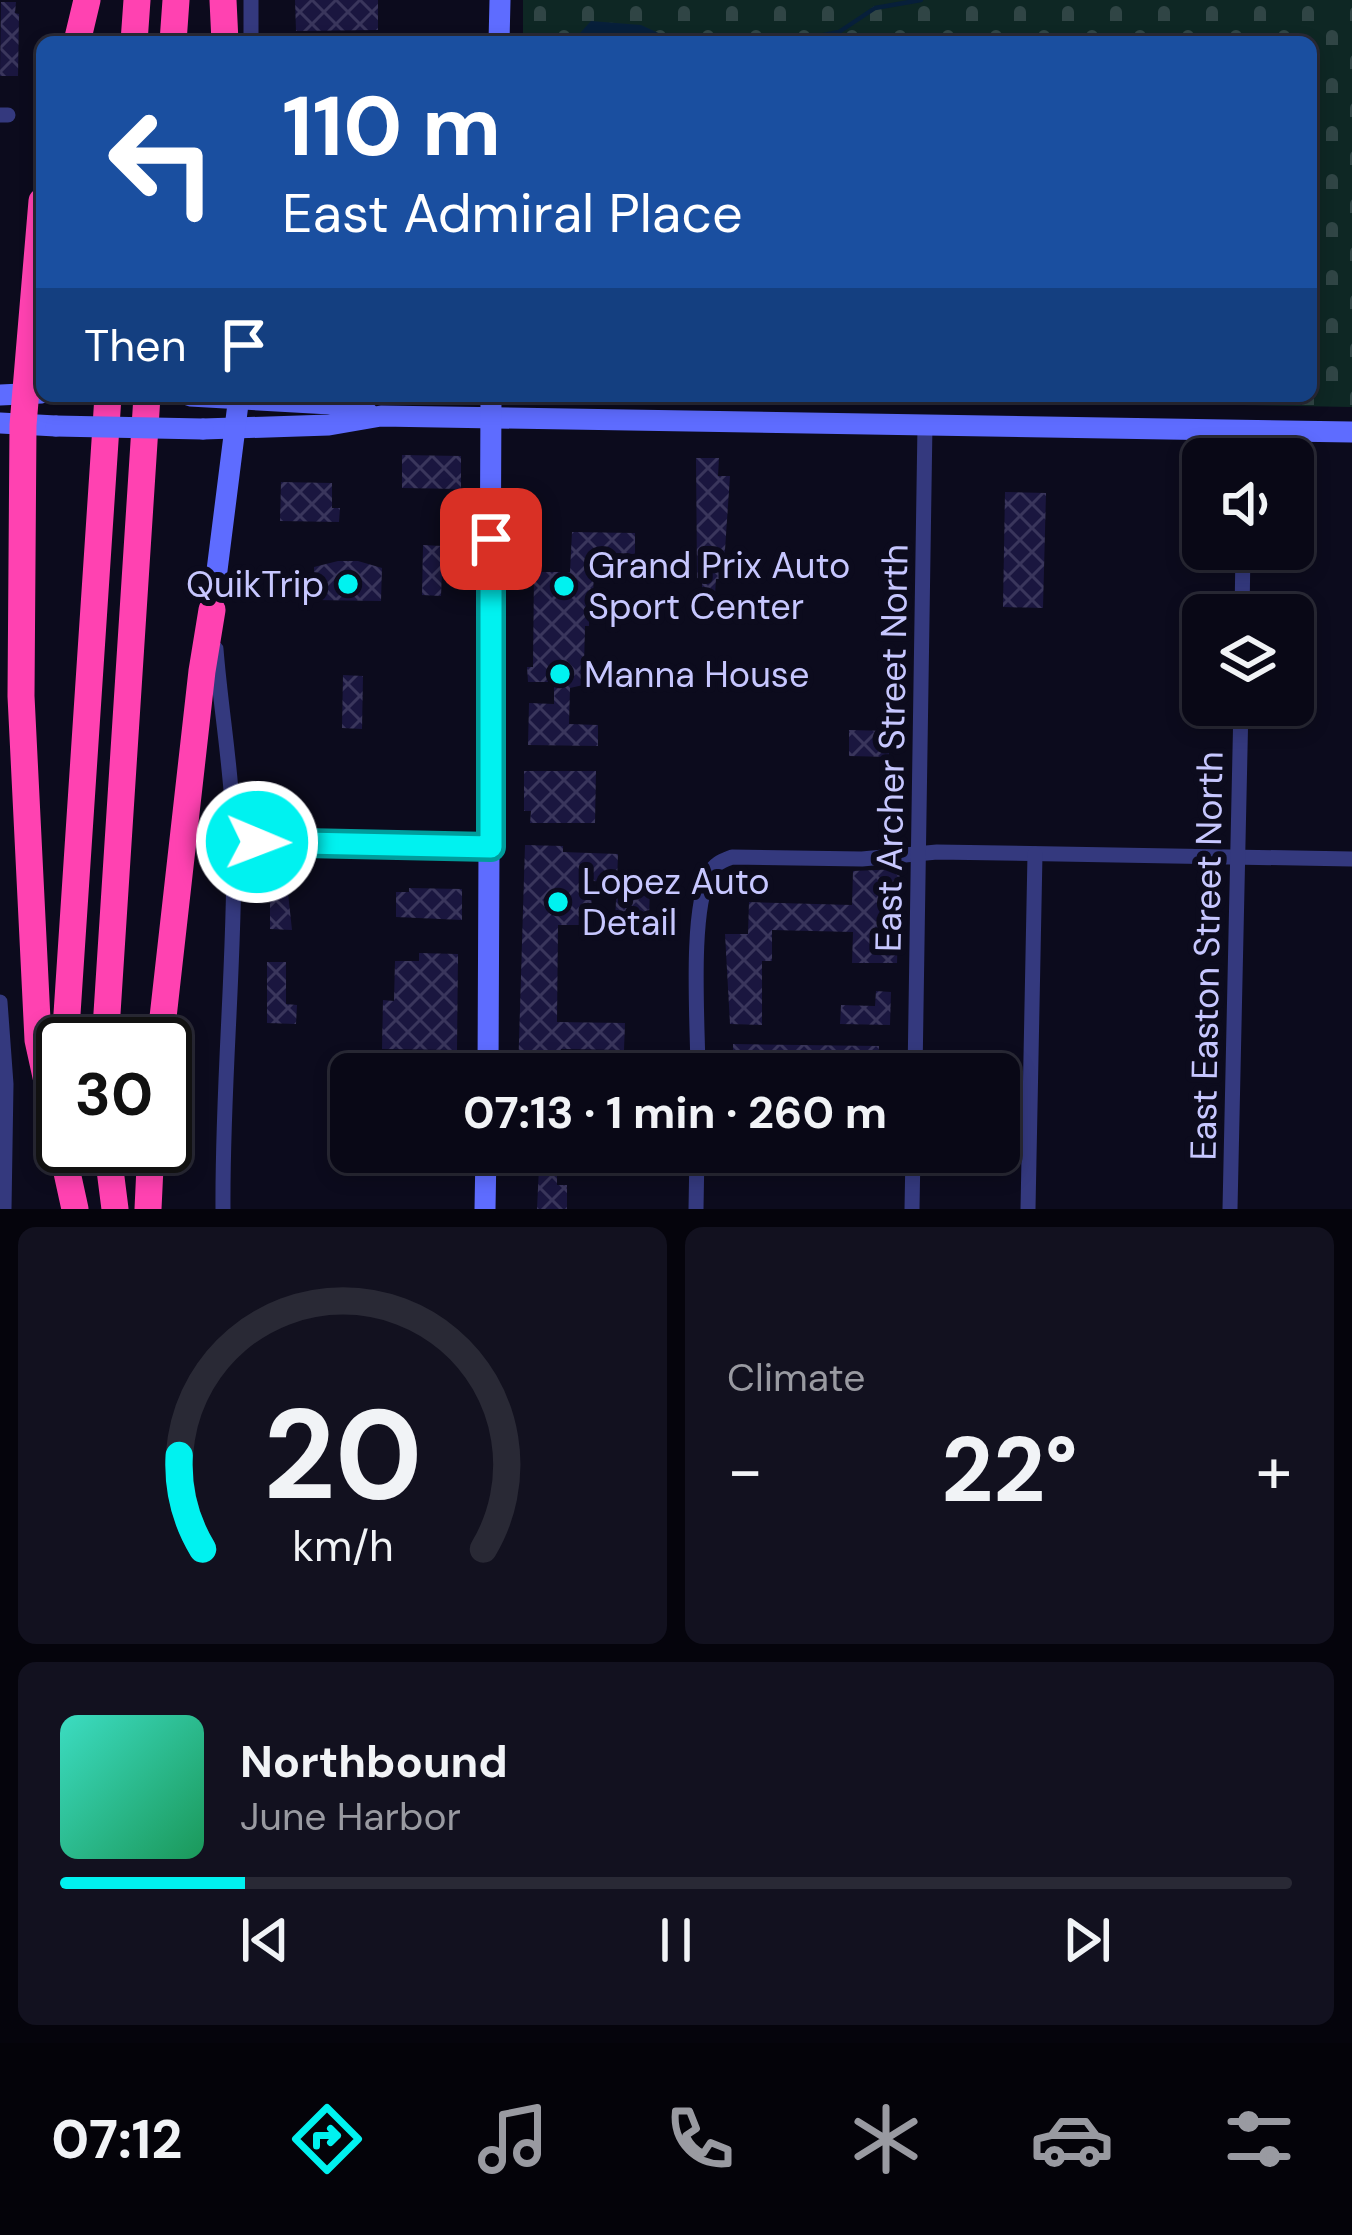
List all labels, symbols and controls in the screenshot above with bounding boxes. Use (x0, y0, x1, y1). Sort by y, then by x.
text: 110 m (282, 72, 501, 181)
icon: left (84, 84, 240, 240)
text: East Admiral Place (282, 178, 743, 249)
icon: arrive (211, 312, 277, 378)
text: Then (84, 316, 187, 375)
map controls (1182, 438, 1314, 726)
button: sound (1182, 438, 1314, 570)
pin (440, 488, 542, 590)
icon: arrive (458, 506, 524, 572)
place label: Grand Prix Auto Sport Center (588, 542, 850, 630)
street label: East Archer Street North (864, 544, 919, 952)
place label: QuikTrip (186, 561, 324, 608)
marker: QuikTrip (335, 571, 361, 597)
marker: Grand Prix Auto Sport Center (551, 573, 577, 599)
button: layers (1182, 594, 1314, 726)
place label: Manna House (584, 651, 809, 698)
marker: Manna House (547, 661, 573, 687)
street label: East Easton Street North (1179, 751, 1234, 1161)
position arrow (194, 779, 320, 905)
place label: Lopez Auto Detail (582, 858, 770, 946)
marker: Lopez Auto Detail (545, 889, 571, 915)
speed limit sign: 30 (36, 1017, 192, 1173)
text: 07:13 · 1 min · 260 m (463, 1083, 887, 1142)
text: Climate (727, 1352, 865, 1403)
text: 20 (263, 1374, 422, 1537)
text: 22° (941, 1412, 1078, 1529)
text: − (727, 1428, 763, 1513)
text: + (1256, 1428, 1292, 1513)
text: km/h (292, 1517, 393, 1573)
text: Northbound (240, 1732, 508, 1791)
text: June Harbor (240, 1791, 461, 1842)
icon: previous (232, 1907, 298, 1973)
icon: pause (643, 1907, 709, 1973)
icon: next (1054, 1907, 1120, 1973)
icon: directions (285, 2097, 369, 2181)
icon: music (471, 2097, 555, 2181)
icon: phone (658, 2097, 742, 2181)
icon: climate (844, 2097, 928, 2181)
icon: car (1030, 2097, 1114, 2181)
icon: filters (1217, 2097, 1301, 2181)
text: 07:12 (51, 2104, 182, 2175)

